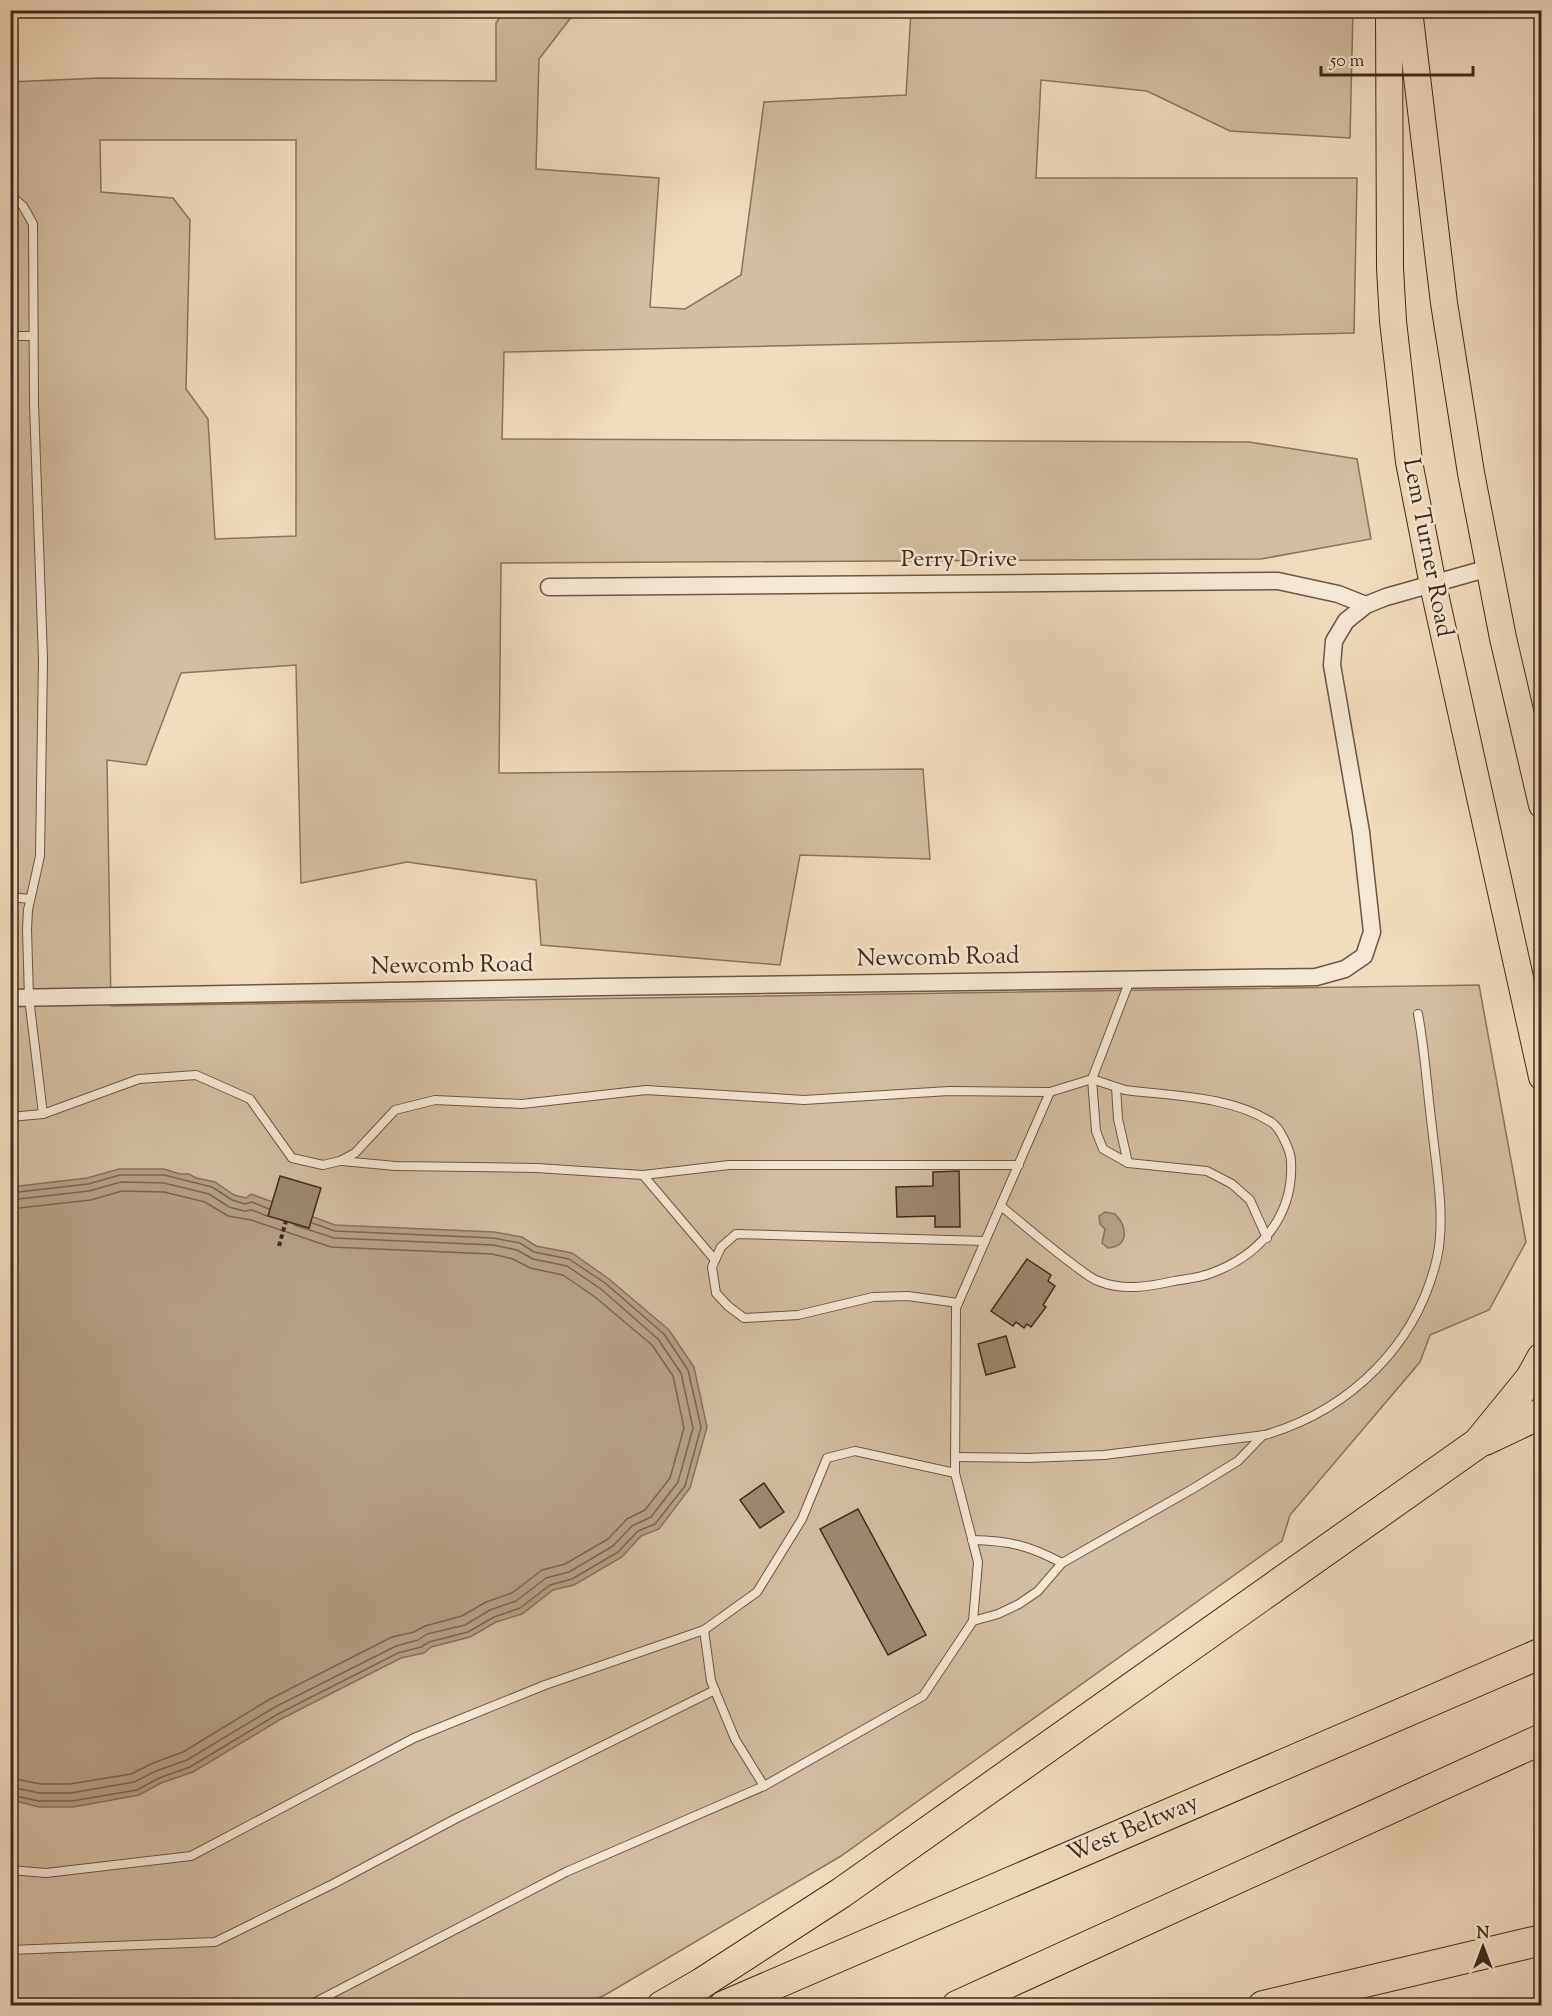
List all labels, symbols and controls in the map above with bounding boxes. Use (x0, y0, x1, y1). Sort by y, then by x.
scale bar (1321, 39, 1472, 77)
text: 50 m (1329, 49, 1365, 75)
street label: Lem Turner Road (1393, 456, 1461, 641)
street label: Perry Drive (901, 543, 1017, 577)
street label: Newcomb Road (856, 940, 1020, 976)
street label: Newcomb Road (370, 948, 534, 984)
street label: West Beltway (1062, 1786, 1204, 1872)
north arrow (1453, 1917, 1513, 1977)
text: N (1477, 1923, 1490, 1946)

